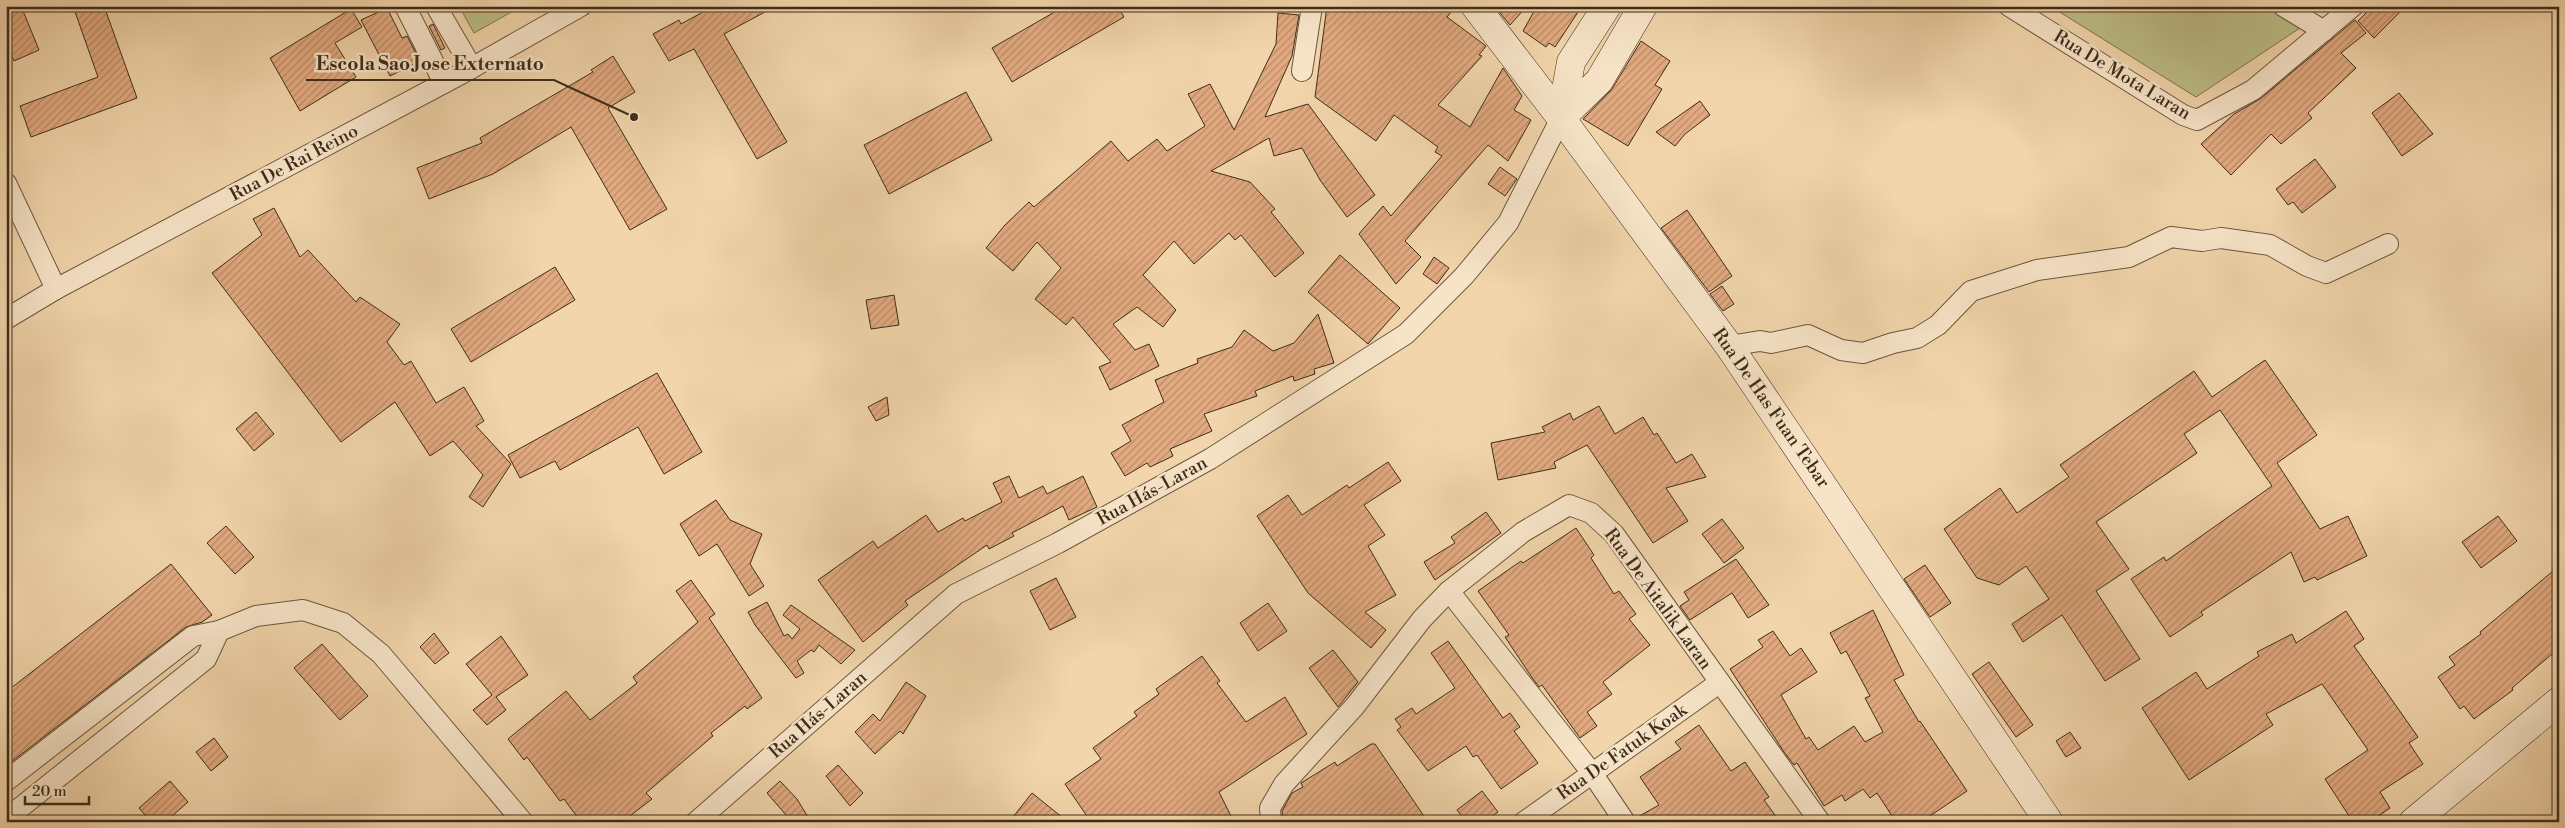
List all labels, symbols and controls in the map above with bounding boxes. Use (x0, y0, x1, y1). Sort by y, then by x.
street label: Rua De Mota Laran (2049, 25, 2195, 125)
callout: Escola Sao Jose Externato (306, 46, 554, 80)
text: Escola Sao Jose Externato (316, 52, 544, 76)
street label: Rua De Rai Reino (226, 119, 362, 207)
street label: Rua De Has Fuan Tebar (1707, 324, 1835, 493)
street label: Rua Hás-Laran (1093, 451, 1211, 531)
street label: Rua De Aitalik Laran (1599, 524, 1717, 674)
street label: Rua Hás-Laran (764, 666, 872, 764)
street label: Rua De Fatuk Koak (1553, 698, 1693, 805)
scale bar (25, 773, 89, 805)
text: 20 m (32, 782, 67, 801)

